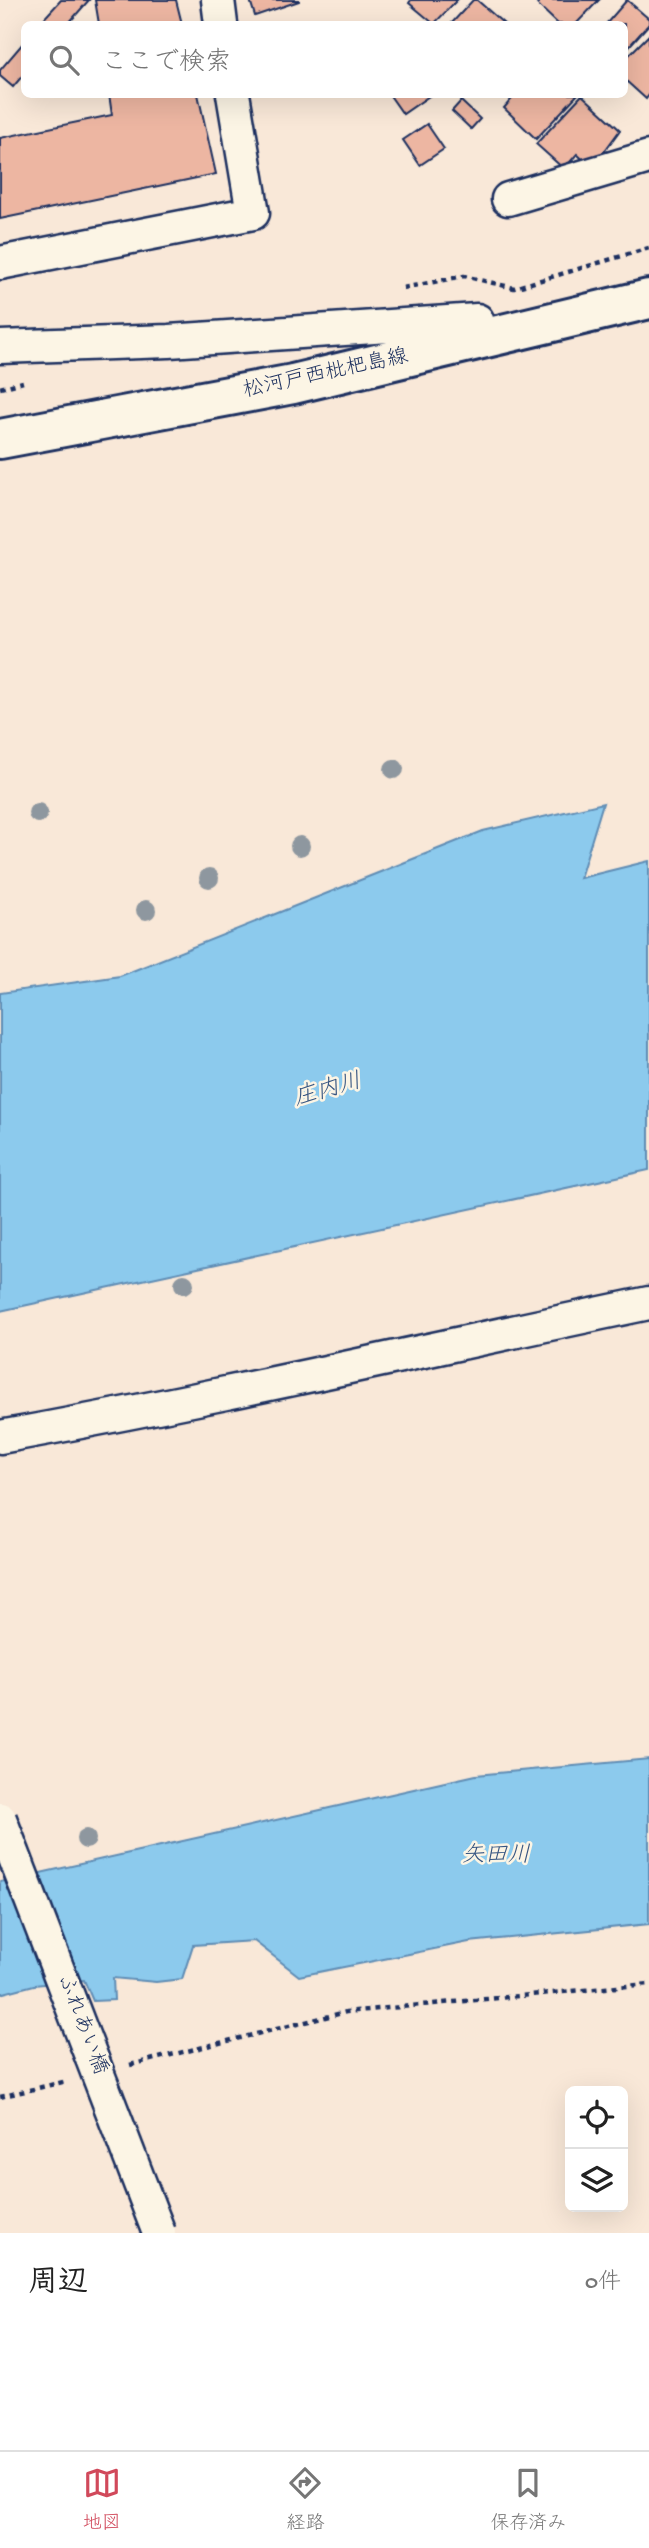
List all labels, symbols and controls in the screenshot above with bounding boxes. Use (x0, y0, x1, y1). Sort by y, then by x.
search box (21, 21, 628, 98)
icon: search (45, 41, 83, 79)
text: ここで検索 (101, 49, 231, 80)
street label: 松河戸西枇杷島線 (241, 344, 411, 405)
water label: 庄内川 (291, 1068, 365, 1113)
water label: 矢田川 (462, 1842, 531, 1870)
street label: ふれあい橋 (51, 1971, 112, 2078)
map controls (565, 2086, 628, 2212)
button: locate (565, 2086, 628, 2149)
button: layers (565, 2149, 628, 2212)
text: 周辺 (28, 2267, 88, 2302)
text: 0件 (585, 2270, 621, 2297)
tab: 地図 (83, 2464, 121, 2536)
tab: 経路 (286, 2464, 324, 2536)
tab: 保存済み (490, 2464, 566, 2536)

